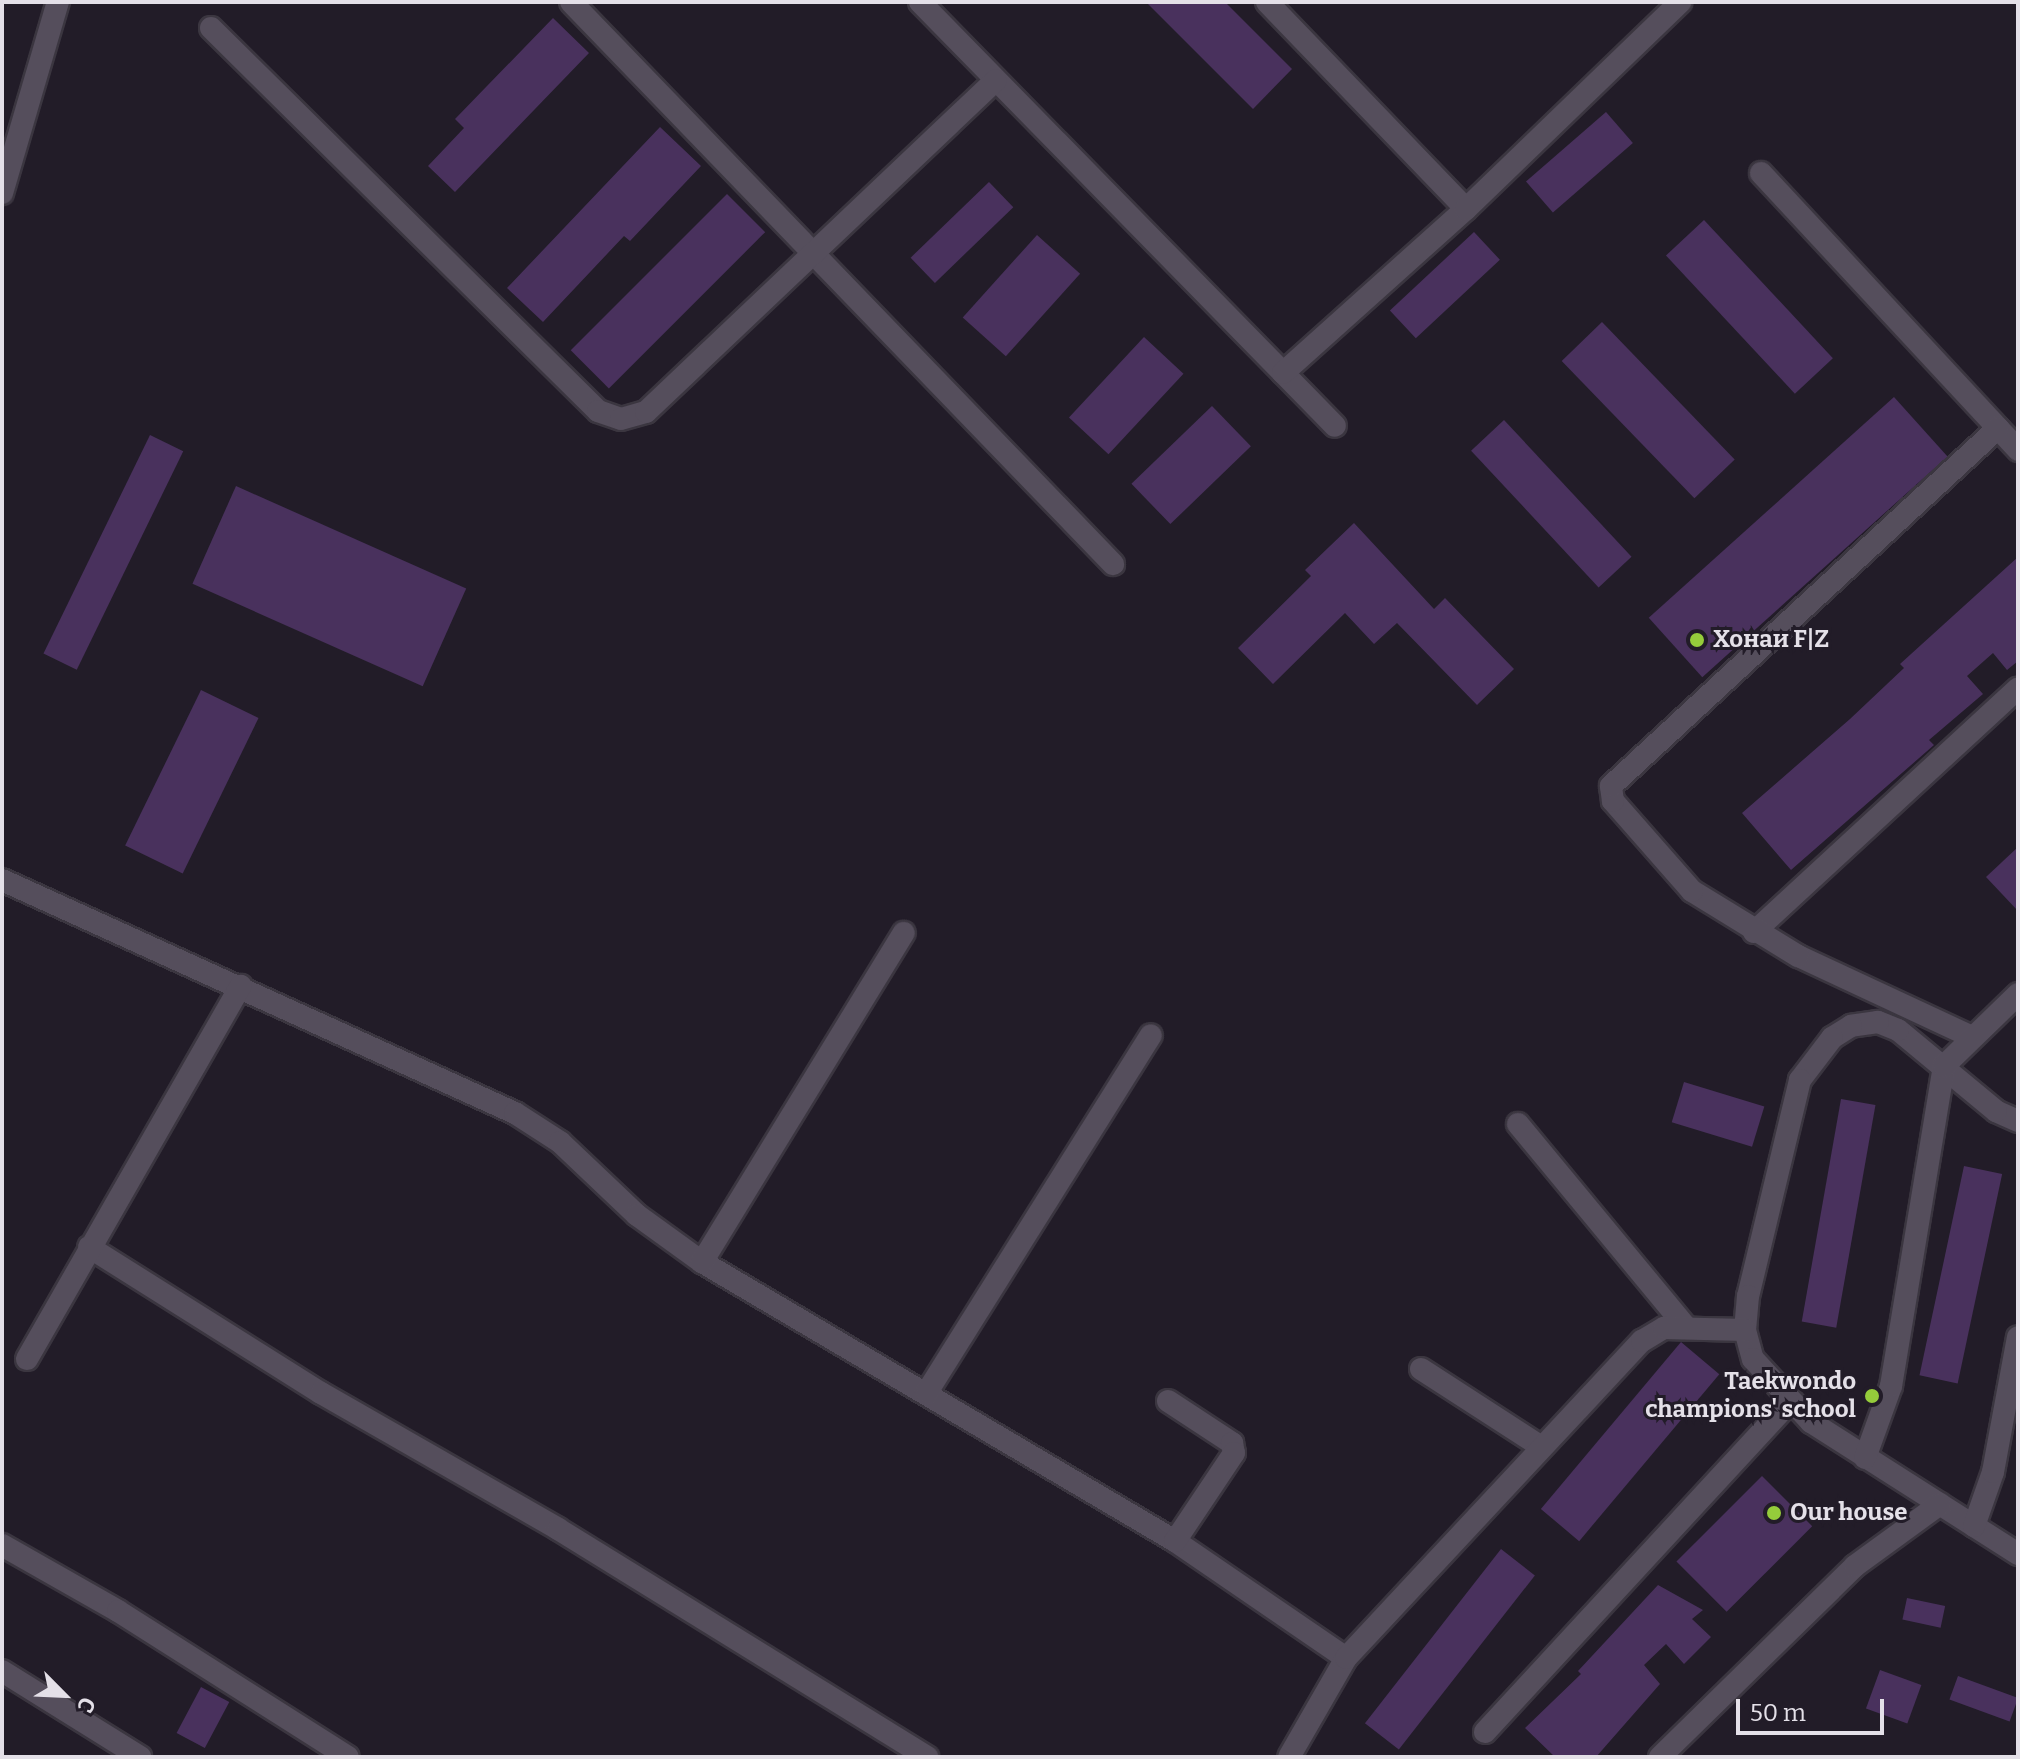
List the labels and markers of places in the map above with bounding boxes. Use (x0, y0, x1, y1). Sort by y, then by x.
place label: Хонаи F|Z (1713, 626, 1829, 654)
marker: Хонаи F|Z (1688, 631, 1706, 649)
place label: Taekwondo champions' school (1645, 1368, 1856, 1424)
marker: Taekwondo champions' school (1863, 1387, 1881, 1405)
place label: Our house (1790, 1499, 1907, 1527)
marker: Our house (1765, 1504, 1783, 1522)

